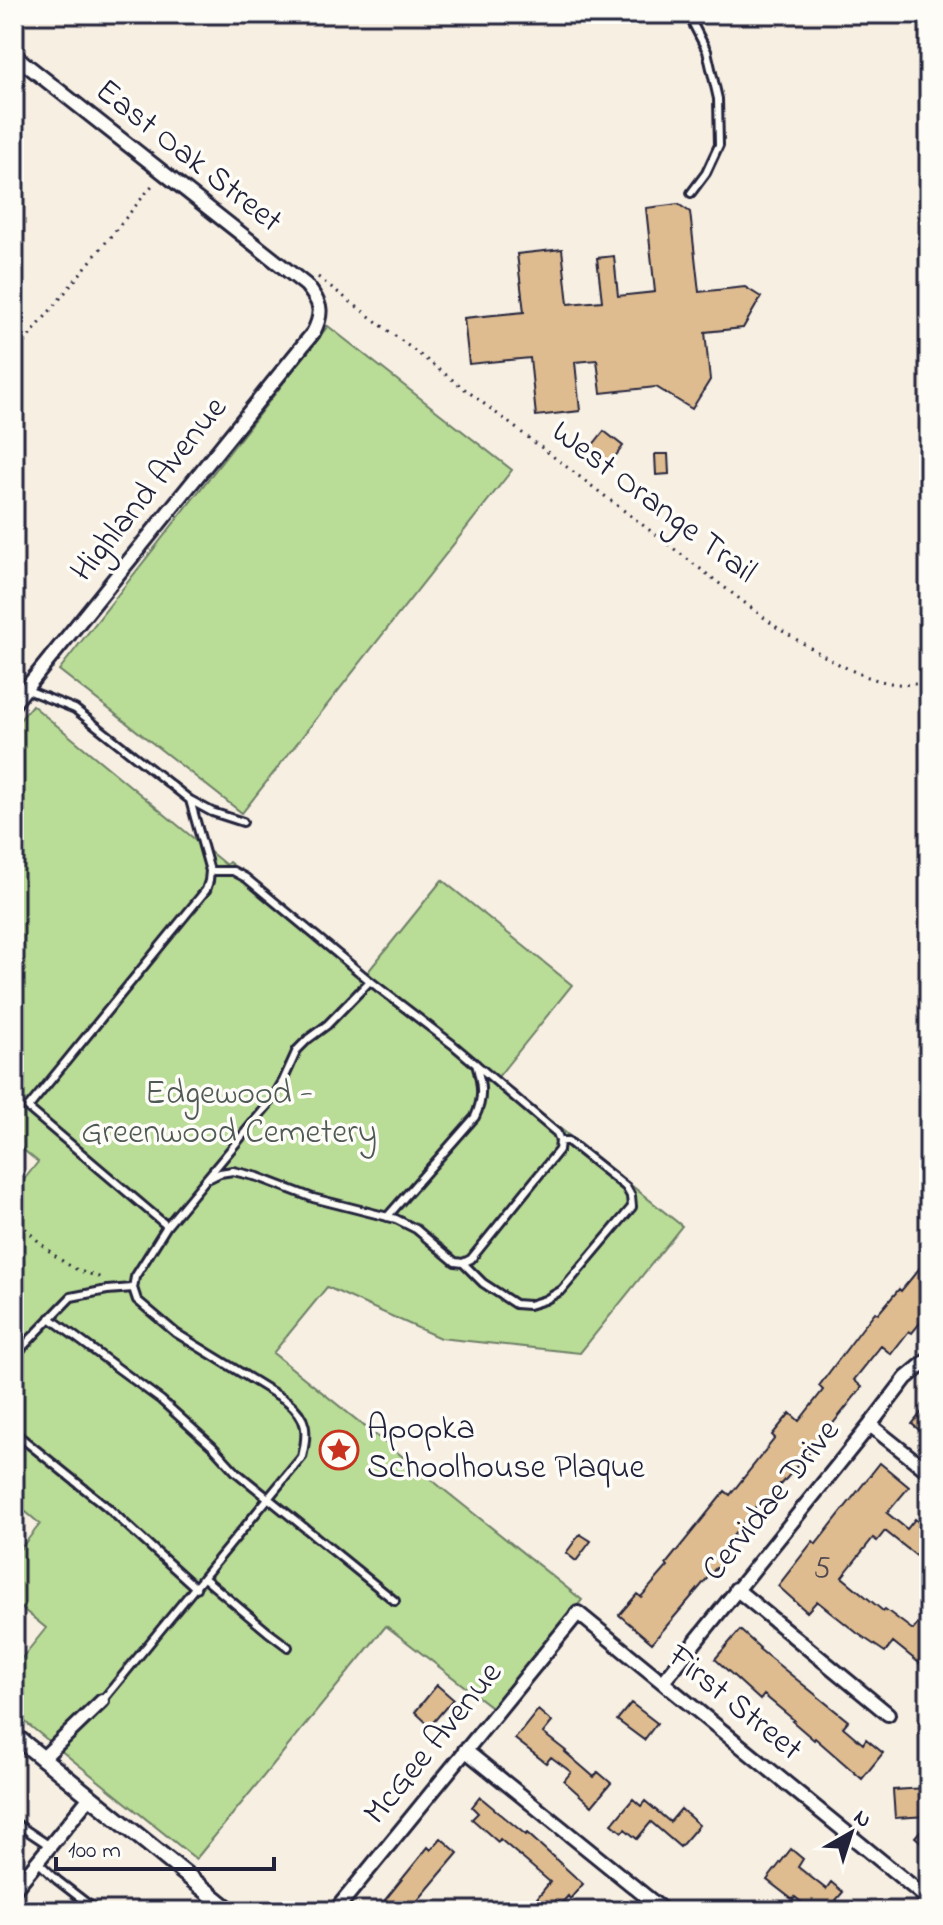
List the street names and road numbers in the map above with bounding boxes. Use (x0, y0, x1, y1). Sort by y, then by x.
street label: East Oak Street (84, 68, 292, 246)
street label: Highland Avenue (59, 386, 241, 594)
street label: West Orange Trail (540, 409, 766, 597)
street label: Cervidae Drive (691, 1409, 854, 1593)
street label: First Street (655, 1633, 813, 1774)
street label: McGee Avenue (352, 1651, 516, 1837)

